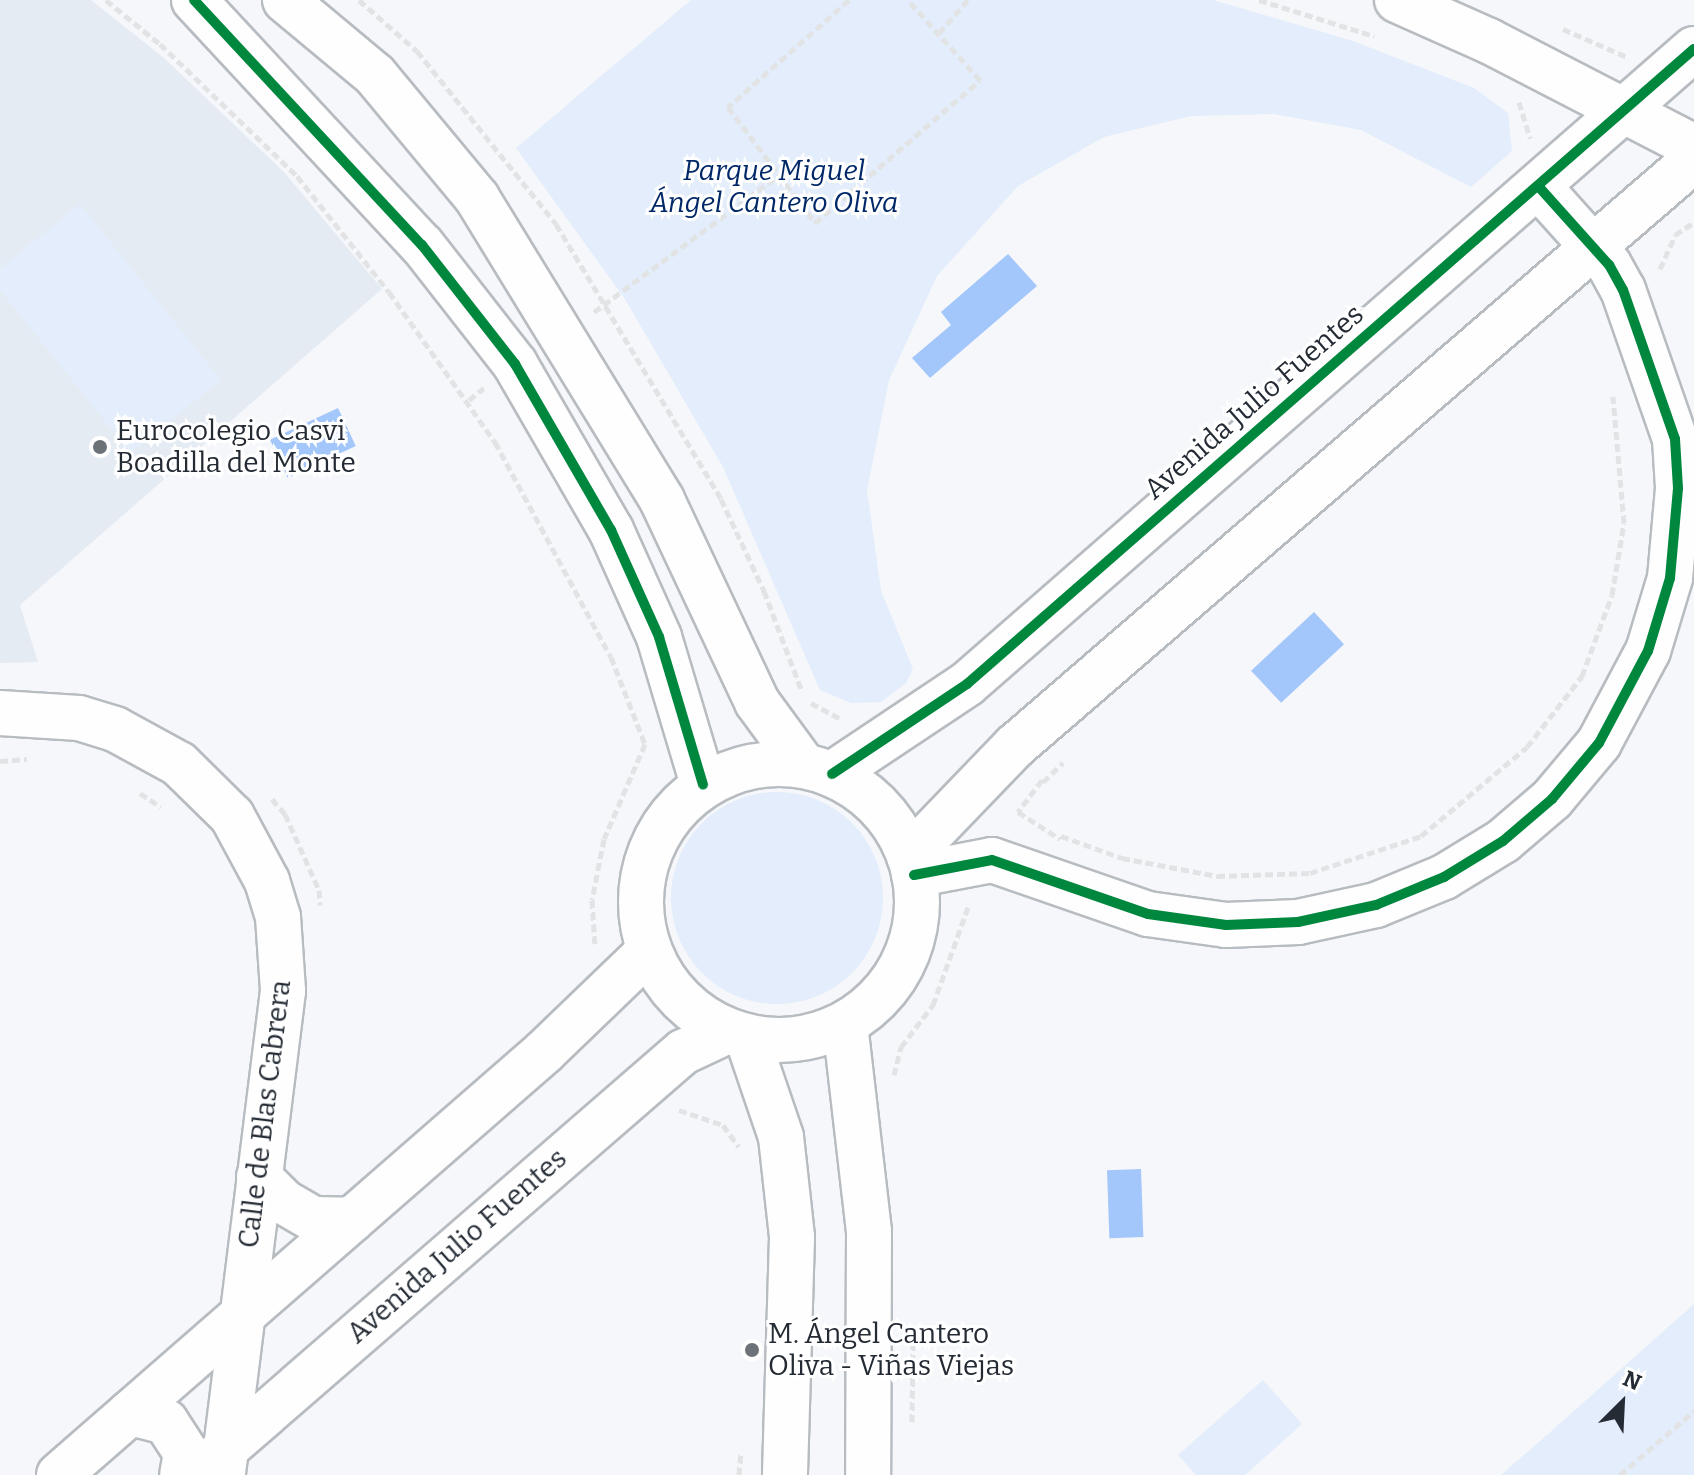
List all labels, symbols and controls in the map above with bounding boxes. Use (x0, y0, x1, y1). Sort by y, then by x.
park label: Parque Miguel Ángel Cantero Oliva (650, 154, 898, 220)
street label: Avenida Julio Fuentes (1137, 298, 1371, 506)
place label: Eurocolegio Casvi Boadilla del Monte (116, 414, 356, 480)
marker: Eurocolegio Casvi Boadilla del Monte (91, 438, 109, 456)
street label: Calle de Blas Cabrera (232, 978, 298, 1250)
street label: Avenida Julio Fuentes (340, 1142, 574, 1350)
place label: M. Ángel Cantero Oliva - Viñas Viejas (768, 1317, 1014, 1383)
marker: M. Ángel Cantero Oliva - Viñas Viejas (743, 1341, 761, 1359)
north arrow (1582, 1363, 1662, 1443)
text: N (1619, 1365, 1645, 1396)

